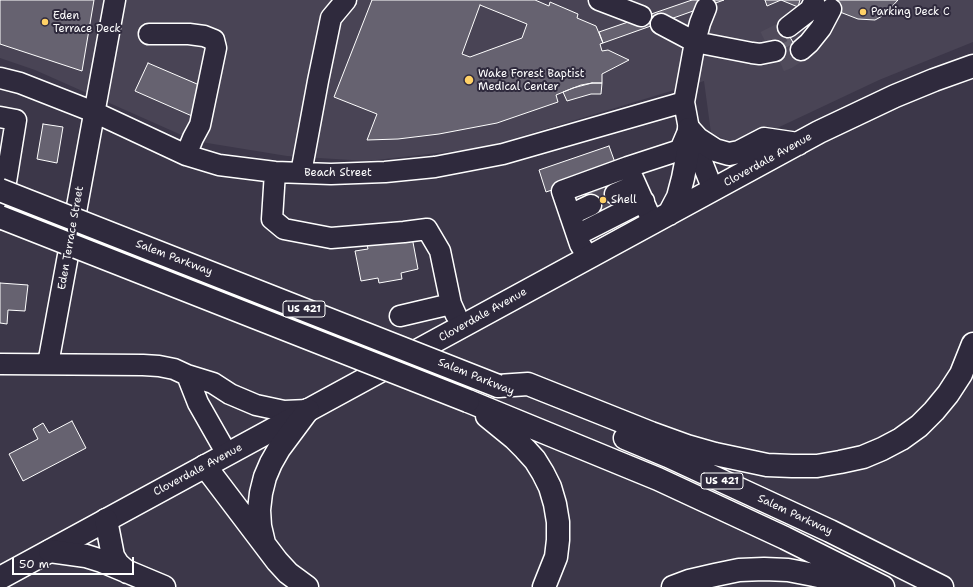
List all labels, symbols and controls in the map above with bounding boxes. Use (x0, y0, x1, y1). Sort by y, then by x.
place label: Parking Deck C (871, 5, 950, 19)
marker: Parking Deck C (858, 7, 868, 17)
place label: Eden Terrace Deck (53, 9, 121, 35)
marker: Eden Terrace Deck (40, 17, 50, 27)
place label: Wake Forest Baptist Medical Center (478, 67, 584, 93)
marker: Wake Forest Baptist Medical Center (463, 74, 475, 86)
street label: Cloverdale Avenue (722, 130, 814, 190)
street label: Beach Street (304, 166, 372, 180)
street label: Eden Terrace Street (55, 185, 87, 291)
place label: Shell (611, 193, 637, 207)
marker: Shell (598, 195, 608, 205)
street label: Salem Parkway (134, 237, 214, 279)
street label: Cloverdale Avenue (437, 285, 529, 345)
road number: US 421 (283, 301, 325, 317)
street label: Salem Parkway (436, 356, 516, 398)
street label: Cloverdale Avenue (151, 441, 245, 499)
road number: US 421 (701, 473, 743, 489)
street label: Salem Parkway (755, 492, 835, 538)
scale bar (14, 549, 136, 575)
text: 50 m (19, 556, 49, 572)

